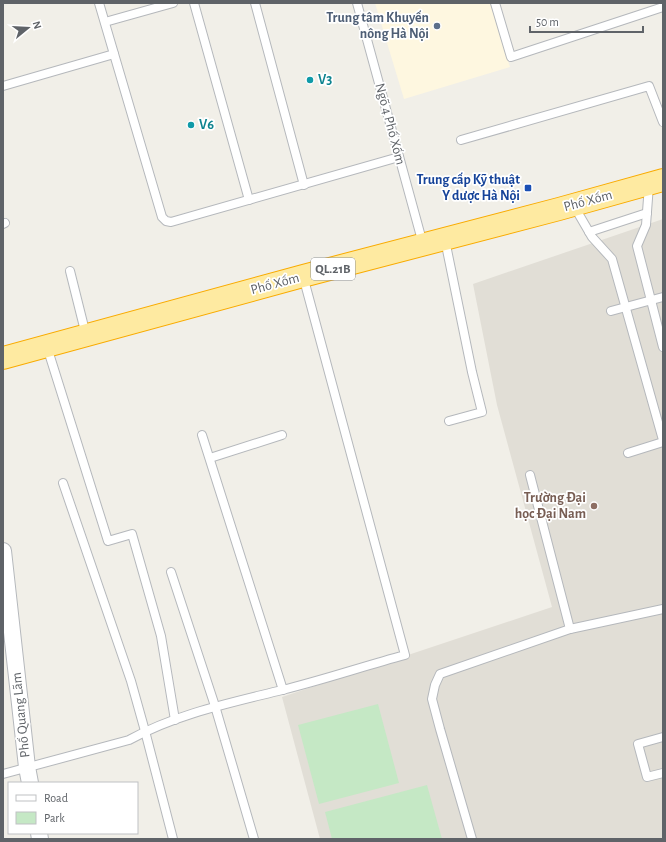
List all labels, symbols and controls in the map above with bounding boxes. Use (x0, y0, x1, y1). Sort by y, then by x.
north arrow (8, 8, 48, 48)
scale bar (530, 8, 643, 34)
place label: Trung tâm Khuyến nông Hà Nội (326, 10, 429, 41)
text: 50 m (536, 16, 559, 28)
text: N (31, 20, 43, 30)
marker: Trung tâm Khuyến nông Hà Nội (432, 21, 442, 31)
place label: V3 (318, 73, 332, 87)
marker: V3 (305, 75, 315, 85)
street label: Ngõ 4 Phố Xốm (372, 81, 409, 166)
place label: V6 (199, 118, 214, 132)
marker: V6 (186, 120, 196, 130)
place label: Trung cấp Kỹ thuật Y dược Hà Nội (417, 172, 520, 203)
marker: Trung cấp Kỹ thuật Y dược Hà Nội (523, 183, 533, 193)
street label: Phố Xốm (562, 187, 614, 214)
road number: QL.21B (311, 258, 355, 280)
street label: Phố Xốm (249, 270, 301, 297)
place label: Trường Đại học Đại Nam (515, 491, 586, 521)
marker: Trường Đại học Đại Nam (589, 501, 599, 511)
street label: Phố Quang Lãm (9, 672, 32, 759)
legend (8, 782, 138, 834)
text: Road (44, 792, 68, 804)
text: Park (44, 812, 65, 824)

